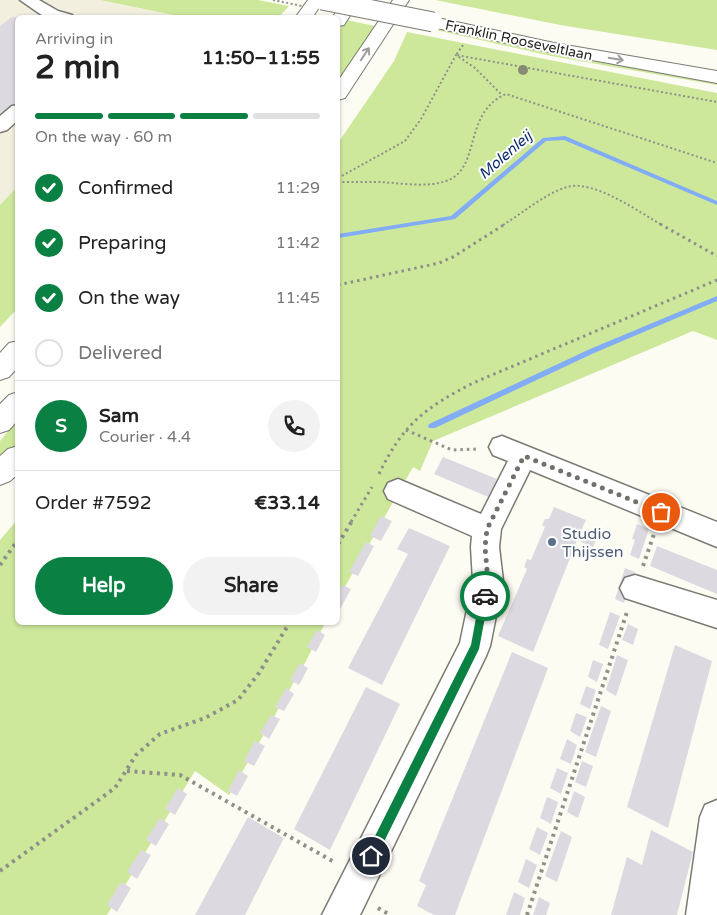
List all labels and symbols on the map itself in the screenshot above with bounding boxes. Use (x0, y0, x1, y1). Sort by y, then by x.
street label: Franklin Rooseveltlaan (444, 17, 594, 64)
one-way arrow (360, 47, 370, 61)
one-way arrow (608, 55, 624, 65)
water label: Molenleij (475, 126, 537, 183)
pin (640, 491, 682, 533)
place label: Studio Thijssen (562, 524, 624, 562)
marker: Studio Thijssen (546, 536, 558, 548)
courier (460, 571, 510, 621)
pin (350, 835, 392, 877)

